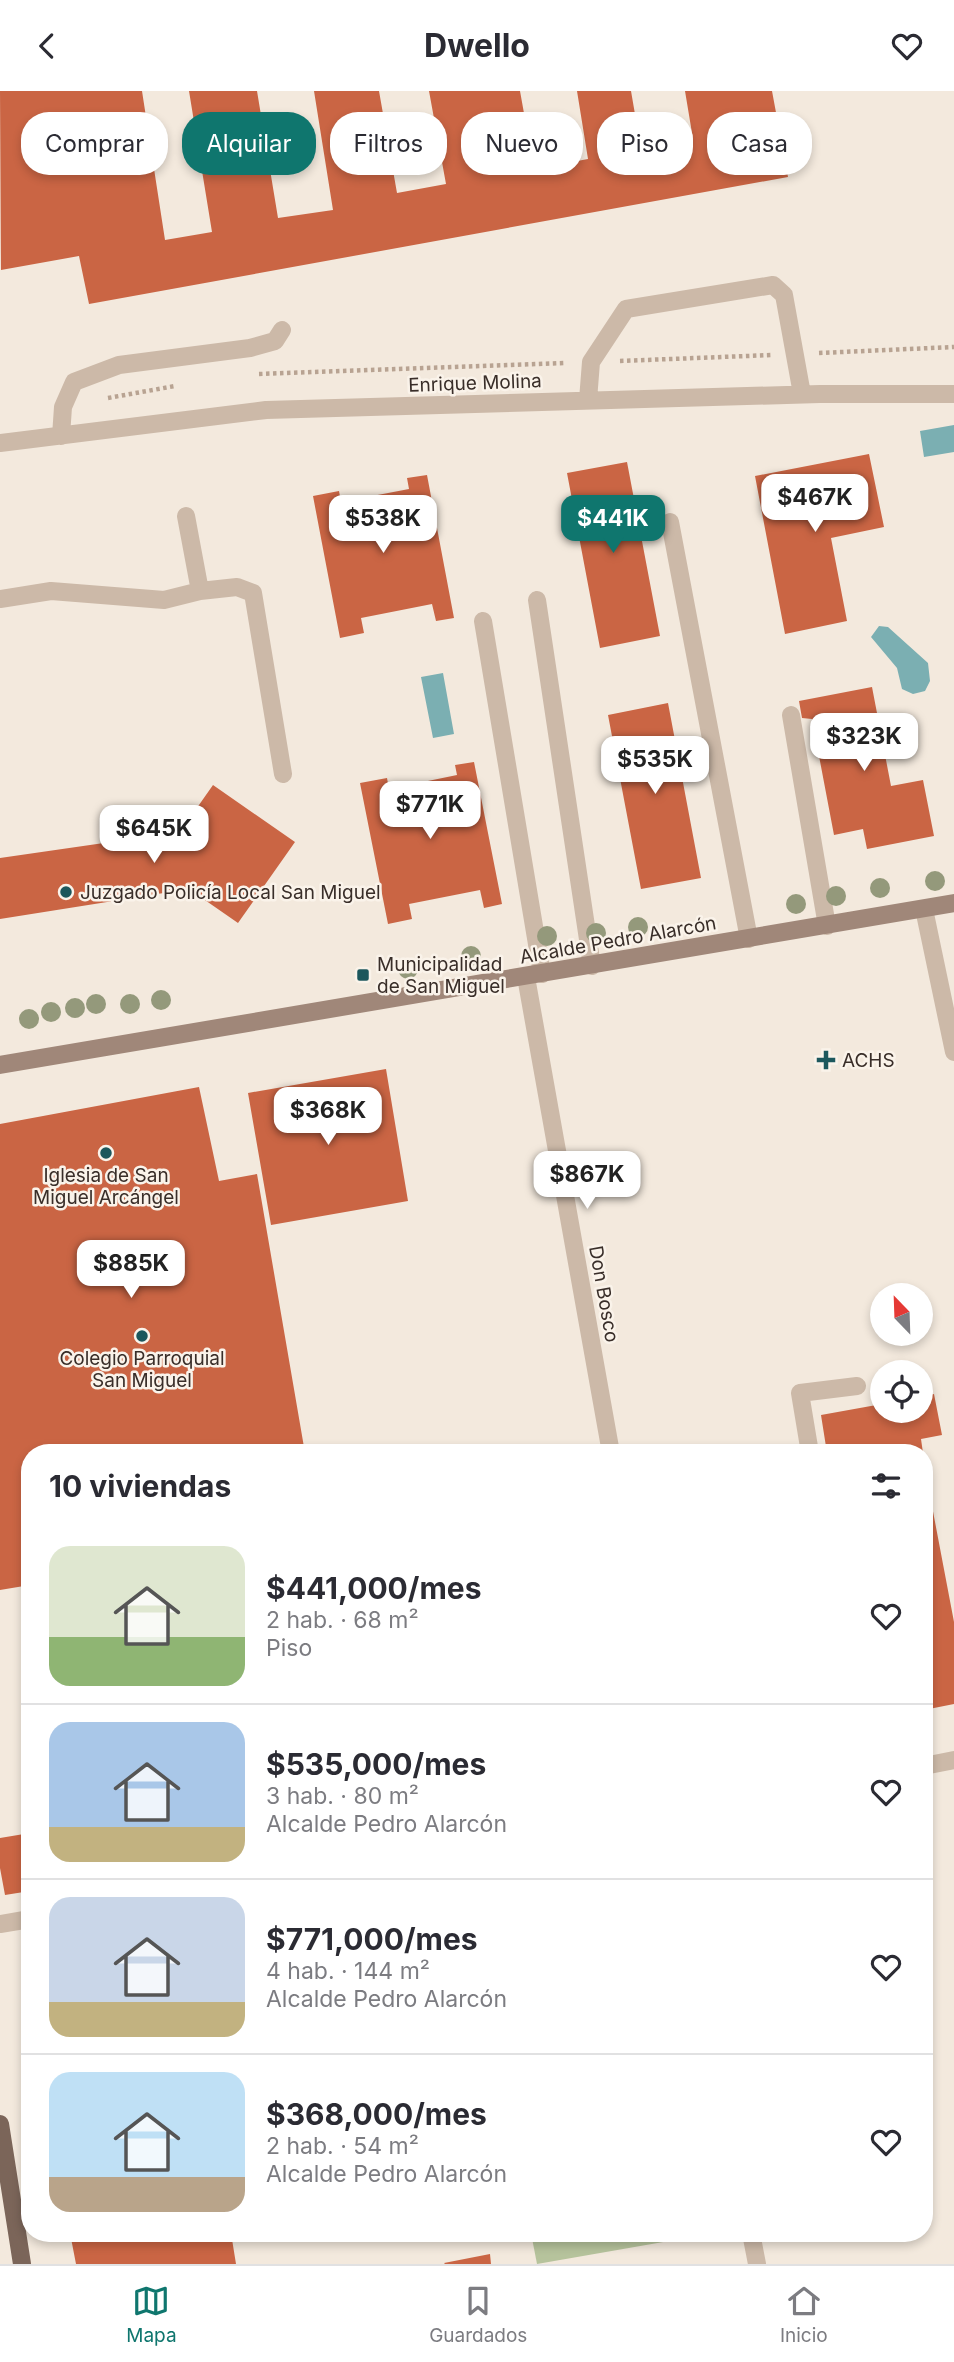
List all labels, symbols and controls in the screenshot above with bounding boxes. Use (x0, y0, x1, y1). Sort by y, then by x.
text: Dwello (424, 26, 530, 65)
icon: back (28, 27, 66, 65)
icon: heart (888, 27, 926, 65)
chip: Comprar (21, 112, 168, 175)
chip: Alquilar (182, 112, 316, 175)
chip: Filtros (330, 112, 447, 175)
chip: Nuevo (461, 112, 583, 175)
chip: Piso (597, 112, 693, 175)
chip: Casa (707, 112, 812, 175)
street label: Enrique Molina (408, 369, 542, 397)
pin: $467K (766, 475, 864, 534)
text: $467K (777, 483, 853, 511)
pin: $538K (334, 496, 432, 555)
pin: $441K (564, 496, 662, 555)
text: $538K (345, 504, 421, 532)
text: $441K (577, 504, 649, 532)
pin: $323K (815, 713, 913, 773)
text: $323K (826, 722, 902, 750)
pin: $535K (606, 737, 704, 796)
text: $535K (617, 745, 693, 773)
pin: $771K (381, 781, 479, 841)
text: $771K (396, 790, 464, 818)
pin: $645K (105, 805, 203, 865)
text: $645K (116, 814, 192, 842)
place label: Juzgado Policía Local San Miguel (80, 881, 381, 904)
marker: Juzgado Policía Local San Miguel (58, 884, 74, 900)
street label: Alcalde Pedro Alarcón (518, 911, 718, 969)
place label: Municipalidad de San Miguel (377, 953, 505, 998)
marker: Municipalidad de San Miguel (355, 967, 371, 983)
place label: ACHS (842, 1049, 895, 1072)
marker: ACHS (816, 1050, 836, 1070)
pin: $368K (279, 1087, 377, 1147)
text: $368K (290, 1096, 366, 1124)
marker: Iglesia de San Miguel Arcángel (98, 1145, 114, 1161)
pin: $867K (538, 1151, 636, 1211)
text: $867K (550, 1160, 624, 1188)
place label: Iglesia de San Miguel Arcángel (33, 1164, 179, 1209)
pin: $885K (82, 1241, 180, 1300)
street label: Don Bosco (584, 1244, 624, 1344)
text: $885K (93, 1249, 169, 1277)
north arrow (870, 1283, 933, 1346)
map controls (870, 1283, 933, 1423)
marker: Colegio Parroquial San Miguel (134, 1328, 150, 1344)
place label: Colegio Parroquial San Miguel (59, 1347, 225, 1392)
button: locate (870, 1360, 933, 1423)
icon: filters (867, 1467, 905, 1505)
text: 10 viviendas (49, 1468, 231, 1504)
text: $441,000/mes (266, 1570, 482, 1606)
icon: home (105, 1574, 189, 1658)
icon: heart (867, 1597, 905, 1635)
text: 2 hab. · 68 m² (266, 1606, 419, 1634)
text: Piso (266, 1634, 312, 1662)
text: $535,000/mes (266, 1746, 486, 1782)
icon: home (105, 1750, 189, 1834)
icon: heart (867, 1773, 905, 1811)
text: 3 hab. · 80 m² (266, 1782, 419, 1810)
text: Alcalde Pedro Alarcón (266, 1810, 507, 1838)
text: $771,000/mes (266, 1921, 478, 1957)
icon: home (105, 1925, 189, 2009)
icon: heart (867, 1948, 905, 1986)
text: 4 hab. · 144 m² (266, 1957, 430, 1985)
text: Alcalde Pedro Alarcón (266, 1985, 507, 2013)
text: $368,000/mes (266, 2096, 487, 2132)
icon: home (105, 2100, 189, 2184)
icon: heart (867, 2123, 905, 2161)
text: 2 hab. · 54 m² (266, 2132, 419, 2160)
text: Alcalde Pedro Alarcón (266, 2160, 507, 2188)
tab: Mapa (126, 2282, 177, 2347)
tab: Guardados (429, 2282, 527, 2347)
tab: Inicio (780, 2282, 828, 2347)

